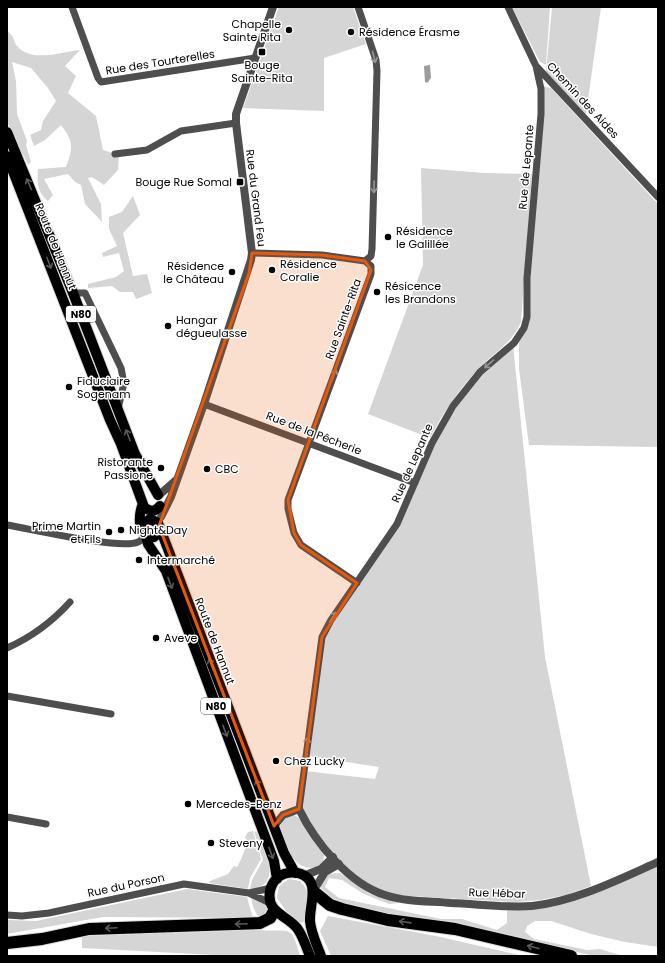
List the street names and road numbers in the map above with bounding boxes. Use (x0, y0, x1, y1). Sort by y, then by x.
street label: Rue des Tourterelles (104, 45, 216, 79)
street label: Chemin des Aides (543, 58, 623, 142)
street label: Rue de Lepante (514, 124, 538, 210)
street label: Rue du Grand Feu (242, 148, 270, 248)
street label: Route de Hannut (31, 200, 81, 292)
street label: Rue Sainte-Rita (321, 276, 365, 362)
road number: N80 (66, 306, 96, 322)
street label: Rue de la Pêcherie (264, 407, 364, 459)
street label: Rue de Lepante (387, 421, 437, 505)
street label: Route de Hannut (191, 595, 239, 687)
road number: N80 (201, 698, 231, 714)
street label: Rue du Porson (86, 869, 166, 901)
street label: Rue Hébar (468, 884, 526, 902)

